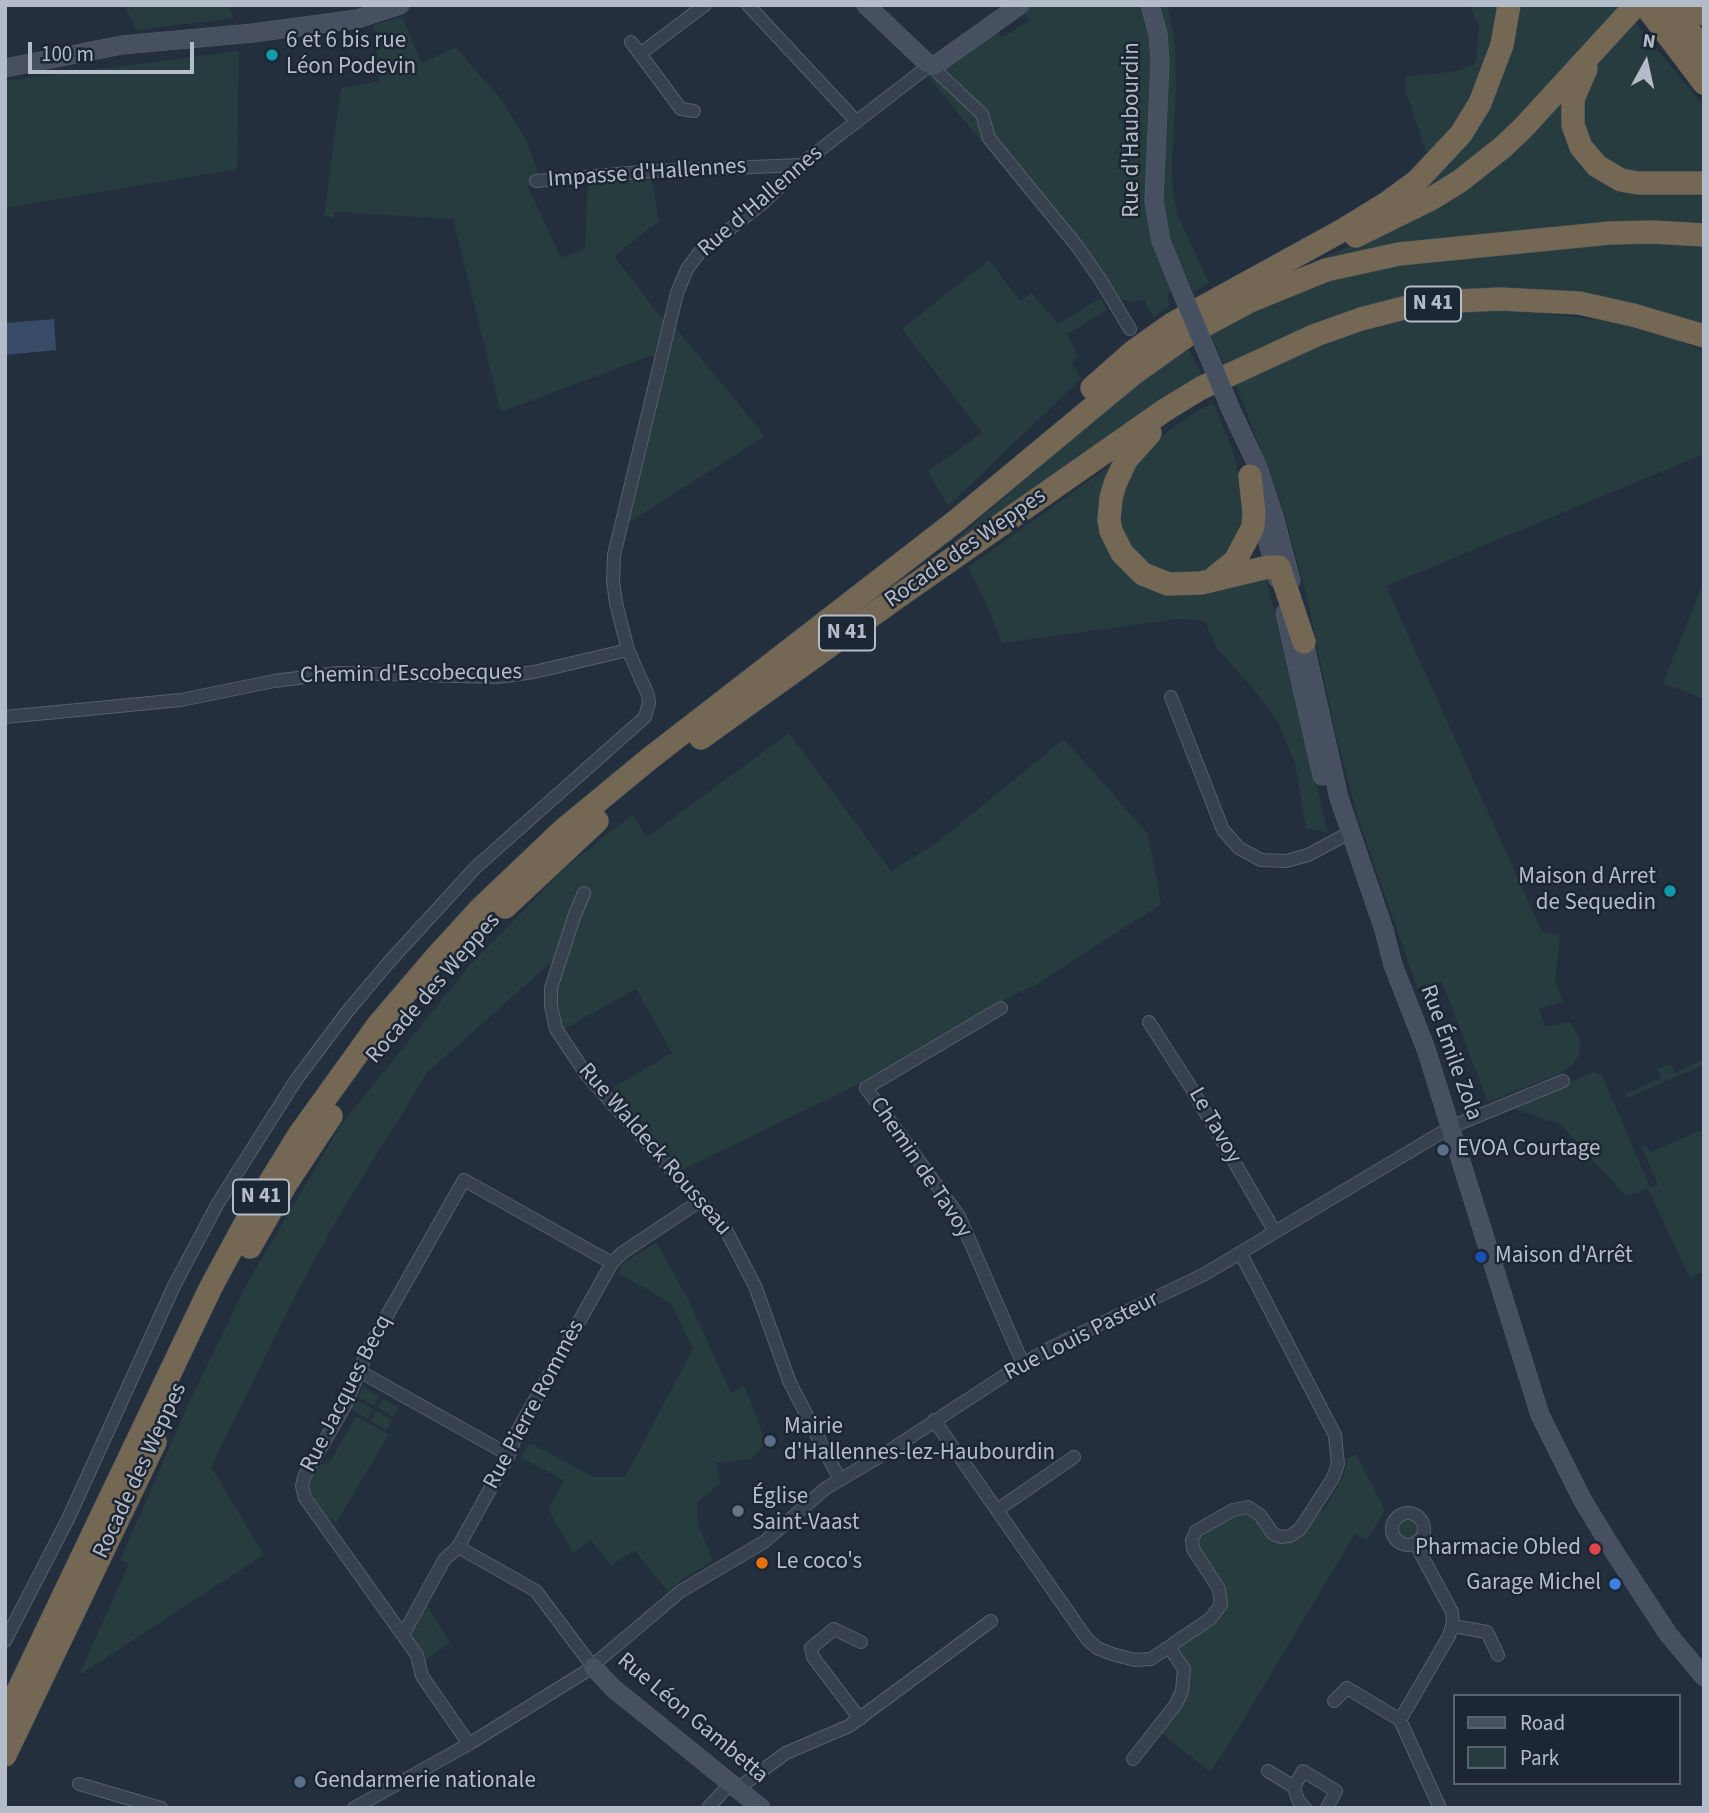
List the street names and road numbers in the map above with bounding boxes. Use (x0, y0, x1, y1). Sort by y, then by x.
street label: Rue d'Haubourdin (1119, 42, 1147, 218)
street label: Rue d'Hallennes (693, 140, 829, 264)
street label: Impasse d'Hallennes (547, 153, 747, 195)
road number: N 41 (1405, 286, 1461, 322)
street label: Rocade des Weppes (880, 483, 1052, 615)
road number: N 41 (819, 616, 875, 650)
street label: Chemin d'Escobecques (300, 659, 522, 691)
street label: Rocade des Weppes (361, 908, 507, 1070)
street label: Rue Émile Zola (1413, 981, 1487, 1125)
street label: Rue Waldeck Rousseau (572, 1058, 736, 1242)
street label: Le Tavoy (1181, 1083, 1247, 1169)
street label: Chemin de Tavoy (863, 1092, 977, 1244)
road number: N 41 (233, 1180, 289, 1214)
street label: Rue Louis Pasteur (1000, 1286, 1164, 1388)
street label: Rue Jacques Becq (295, 1311, 399, 1477)
street label: Rue Pierre Rommès (479, 1316, 591, 1494)
street label: Rocade des Weppes (88, 1379, 194, 1563)
street label: Rue Léon Gambetta (611, 1648, 773, 1790)

